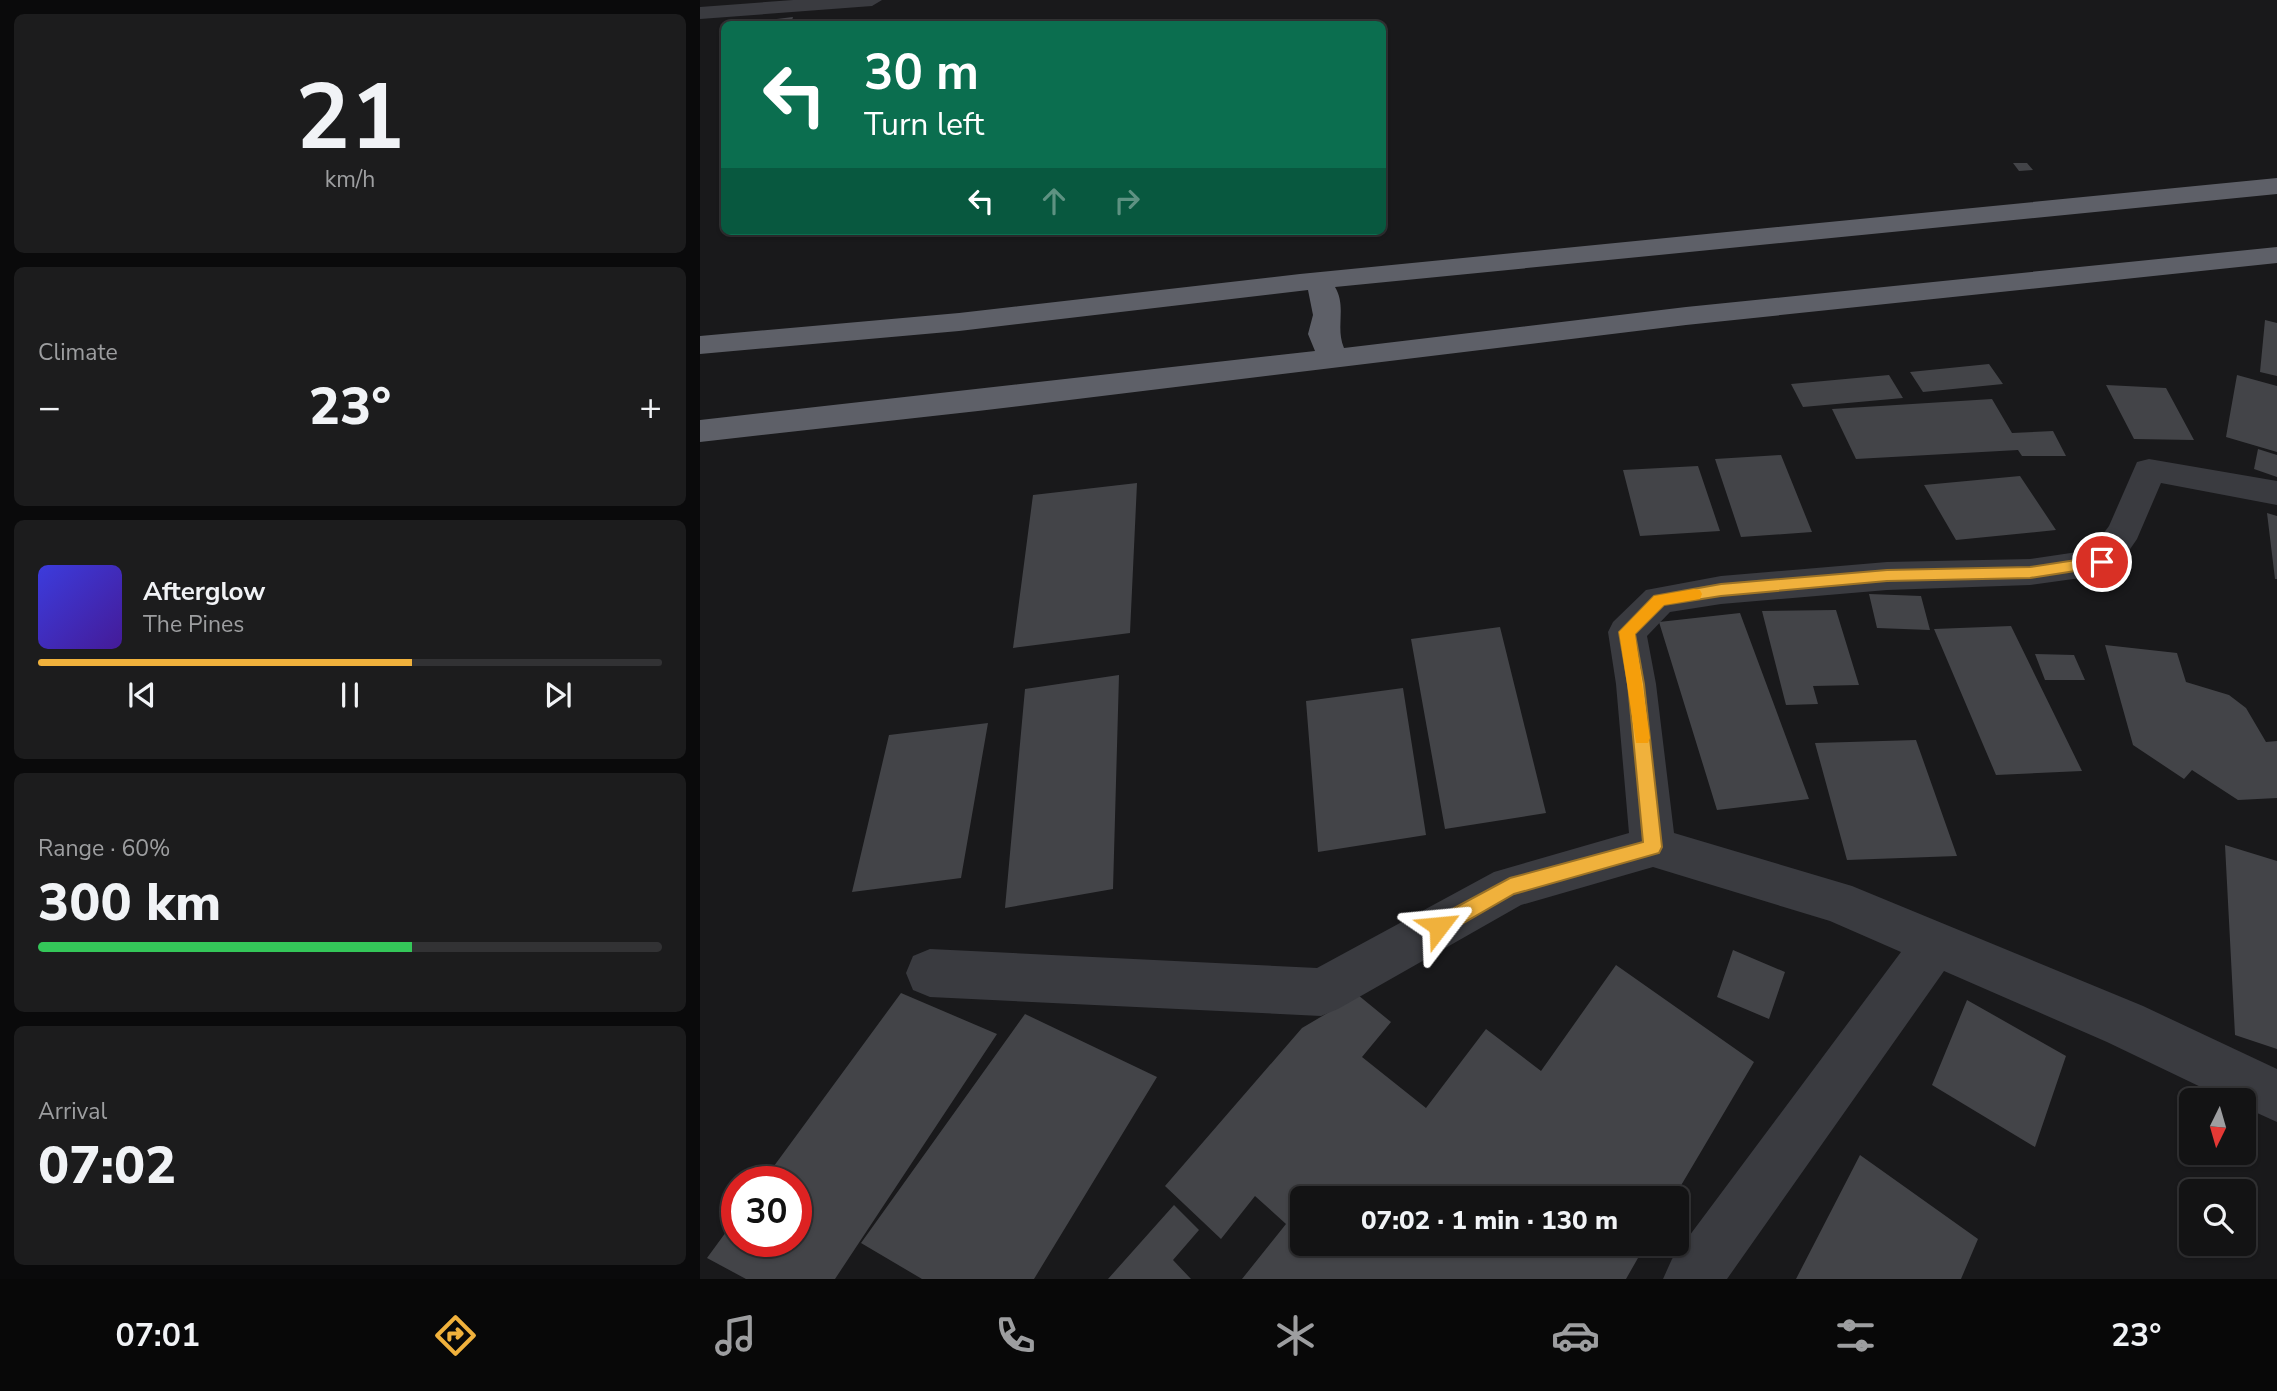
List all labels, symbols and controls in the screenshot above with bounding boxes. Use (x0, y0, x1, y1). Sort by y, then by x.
text: 30 m (864, 39, 979, 106)
icon: left (749, 49, 840, 140)
text: 21 (295, 56, 405, 180)
text: Turn left (864, 103, 984, 146)
text: km/h (325, 164, 375, 195)
icon: left (962, 182, 1000, 220)
icon: ahead (1035, 182, 1073, 220)
icon: right (1108, 182, 1146, 220)
text: Climate (38, 337, 118, 368)
text: 23° (309, 371, 391, 442)
text: − (38, 382, 61, 433)
text: + (639, 382, 662, 433)
pin (2072, 532, 2132, 592)
icon: arrive (2083, 543, 2121, 581)
text: Afterglow (143, 574, 266, 609)
text: The Pines (143, 609, 244, 640)
icon: previous (123, 676, 161, 714)
icon: pause (331, 676, 369, 714)
icon: next (539, 676, 577, 714)
text: Range · 60% (38, 833, 170, 864)
text: 300 km (38, 867, 221, 938)
position arrow (1402, 889, 1476, 963)
north arrow (2179, 1088, 2256, 1166)
map controls (2179, 1088, 2256, 1256)
text: Arrival (38, 1096, 107, 1127)
text: 07:02 (38, 1130, 176, 1201)
speed limit sign: 30 (721, 1166, 812, 1257)
button: search (2179, 1179, 2256, 1256)
text: 07:02 · 1 min · 130 m (1361, 1203, 1618, 1238)
icon: directions (431, 1311, 480, 1360)
icon: music (711, 1311, 760, 1360)
icon: phone (991, 1311, 1040, 1360)
icon: climate (1271, 1311, 1320, 1360)
icon: car (1551, 1311, 1600, 1360)
icon: filters (1831, 1311, 1880, 1360)
text: 07:01 (115, 1314, 200, 1357)
text: 23° (2111, 1314, 2161, 1357)

